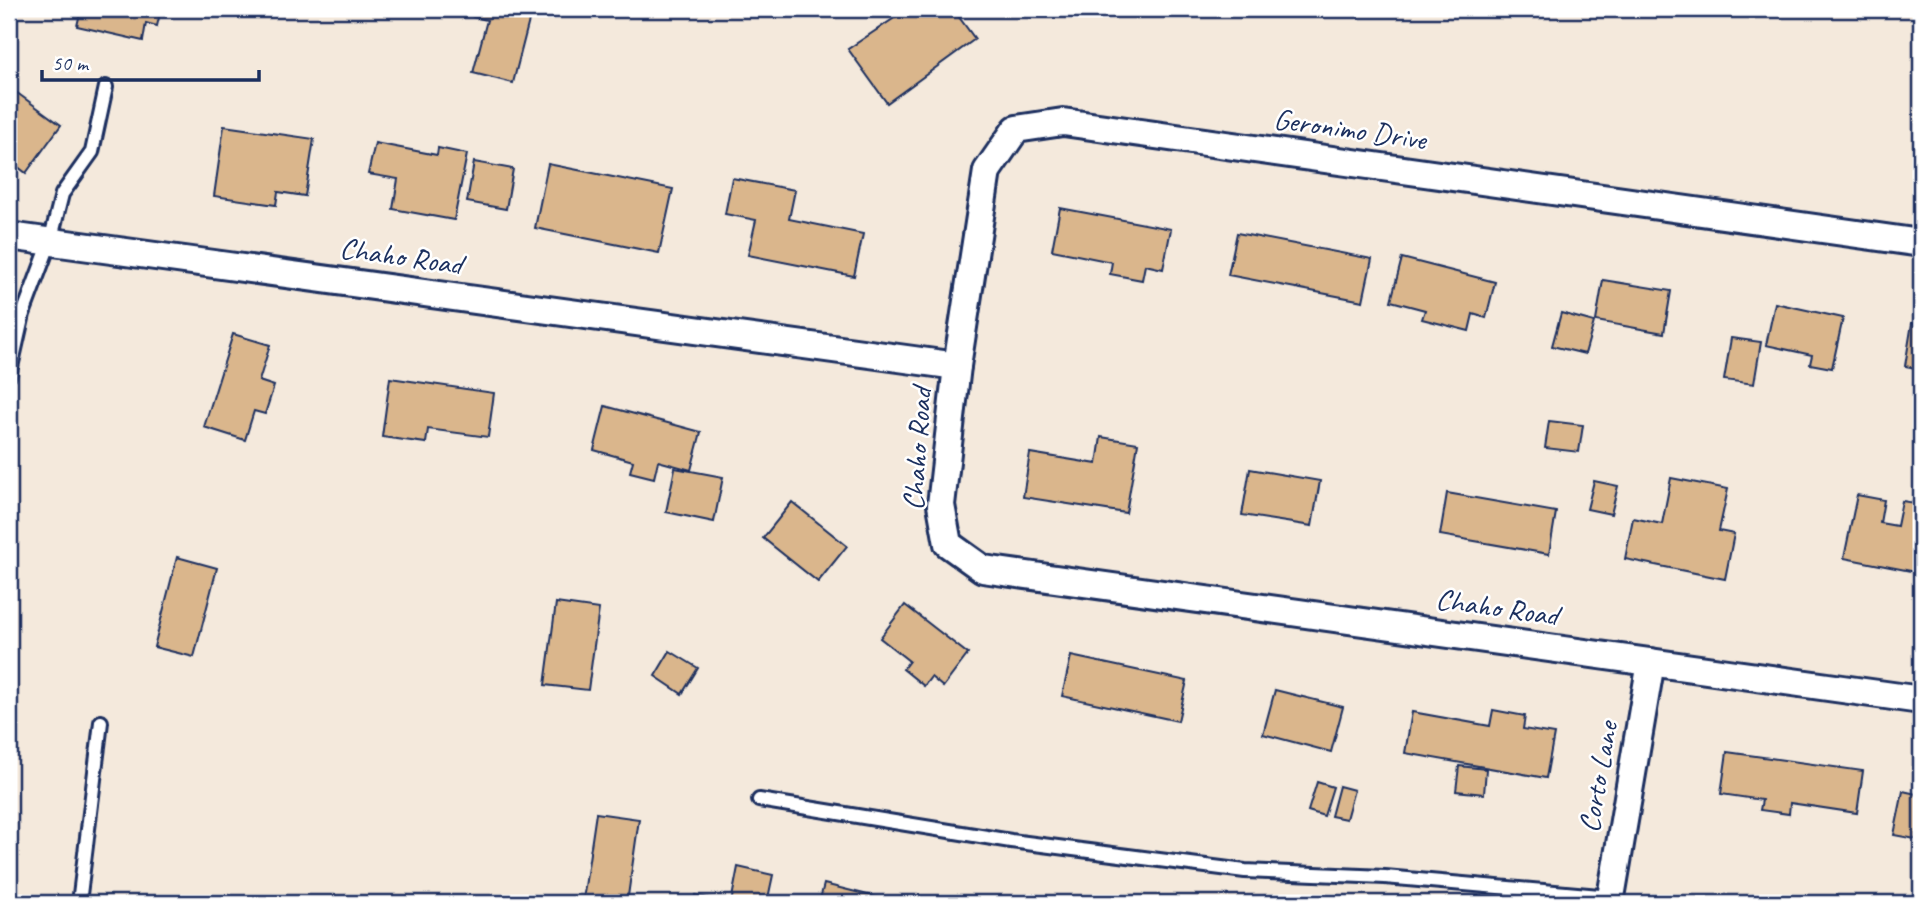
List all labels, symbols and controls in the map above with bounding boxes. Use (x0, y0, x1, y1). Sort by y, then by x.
scale bar (42, 38, 259, 82)
text: 50 m (52, 50, 90, 76)
street label: Geronimo Drive (1271, 100, 1431, 159)
street label: Chaho Road (337, 229, 469, 284)
street label: Chaho Road (894, 382, 941, 512)
street label: Chaho Road (1433, 580, 1565, 635)
street label: Corto Lane (1570, 717, 1627, 835)

